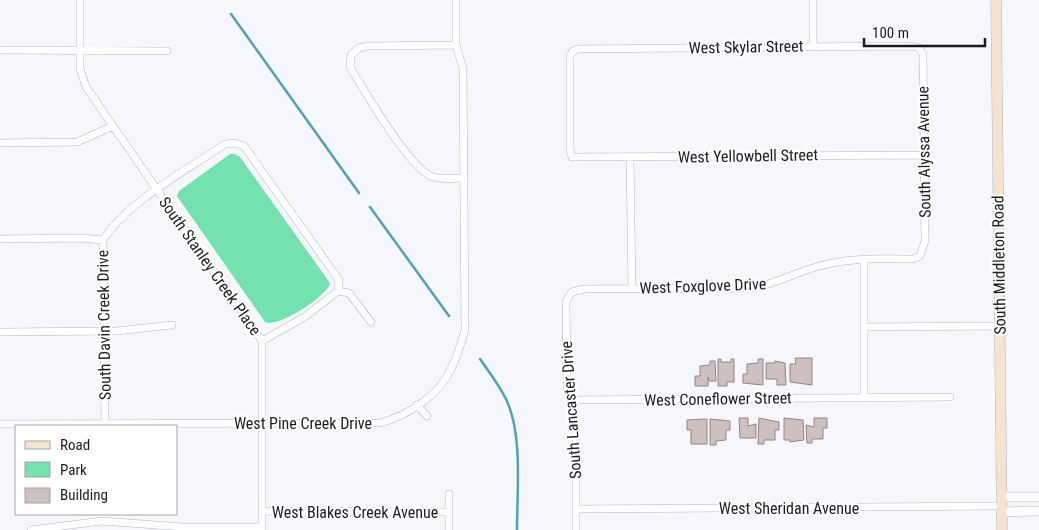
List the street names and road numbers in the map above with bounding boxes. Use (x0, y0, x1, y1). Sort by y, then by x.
street label: West Skylar Street (688, 36, 804, 57)
street label: South Alyssa Avenue (913, 86, 935, 218)
street label: West Yellowbell Street (678, 145, 819, 167)
street label: South Stanley Creek Place (155, 193, 265, 339)
street label: South Middleton Road (988, 195, 1010, 335)
street label: South Davin Creek Drive (93, 250, 115, 400)
street label: West Foxglove Drive (639, 274, 767, 298)
street label: South Lancaster Drive (557, 340, 585, 480)
street label: West Coneflower Street (644, 388, 792, 410)
street label: West Pine Creek Drive (234, 414, 372, 433)
street label: West Sheridan Avenue (719, 499, 859, 518)
street label: West Blakes Creek Avenue (272, 503, 438, 522)

